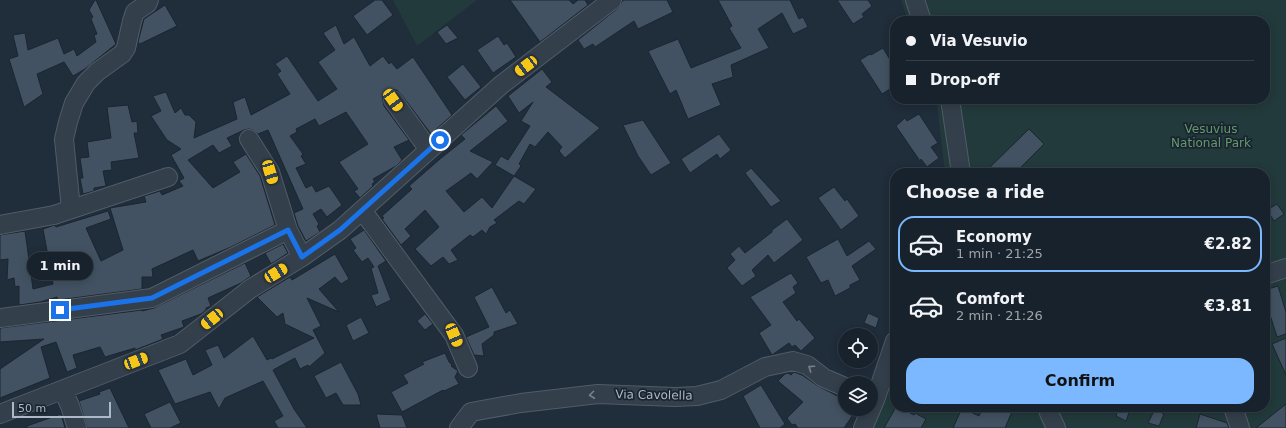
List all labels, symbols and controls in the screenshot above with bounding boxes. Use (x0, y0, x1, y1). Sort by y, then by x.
text: Via Vesuvio (930, 32, 1028, 50)
car (513, 54, 539, 78)
text: Drop-off (930, 71, 1000, 89)
car (381, 87, 405, 113)
park label: Vesuvius National Park (1171, 122, 1251, 150)
route start (431, 131, 449, 149)
car (261, 159, 279, 185)
text: Choose a ride (906, 181, 1045, 202)
icon: car (908, 226, 944, 262)
text: Economy (956, 228, 1032, 246)
text: €2.82 (1205, 235, 1252, 253)
text: 1 min · 21:25 (956, 246, 1043, 261)
callout: 1 min (27, 252, 93, 280)
text: 1 min (40, 258, 80, 273)
car (263, 262, 289, 284)
icon: car (908, 288, 944, 324)
text: Comfort (956, 290, 1024, 308)
text: €3.81 (1205, 297, 1252, 315)
route end (51, 301, 69, 319)
car (199, 307, 225, 331)
text: 2 min · 21:26 (956, 308, 1043, 323)
car (444, 322, 464, 348)
map controls (838, 328, 878, 416)
button: locate (838, 328, 878, 368)
car (123, 351, 149, 371)
button: Confirm (906, 358, 1254, 404)
one-way arrow (808, 366, 815, 373)
button: layers (838, 376, 878, 416)
street label: Via Cavolella (615, 387, 693, 403)
one-way arrow (588, 390, 595, 399)
scale bar (12, 400, 111, 419)
text: 50 m (18, 402, 46, 415)

